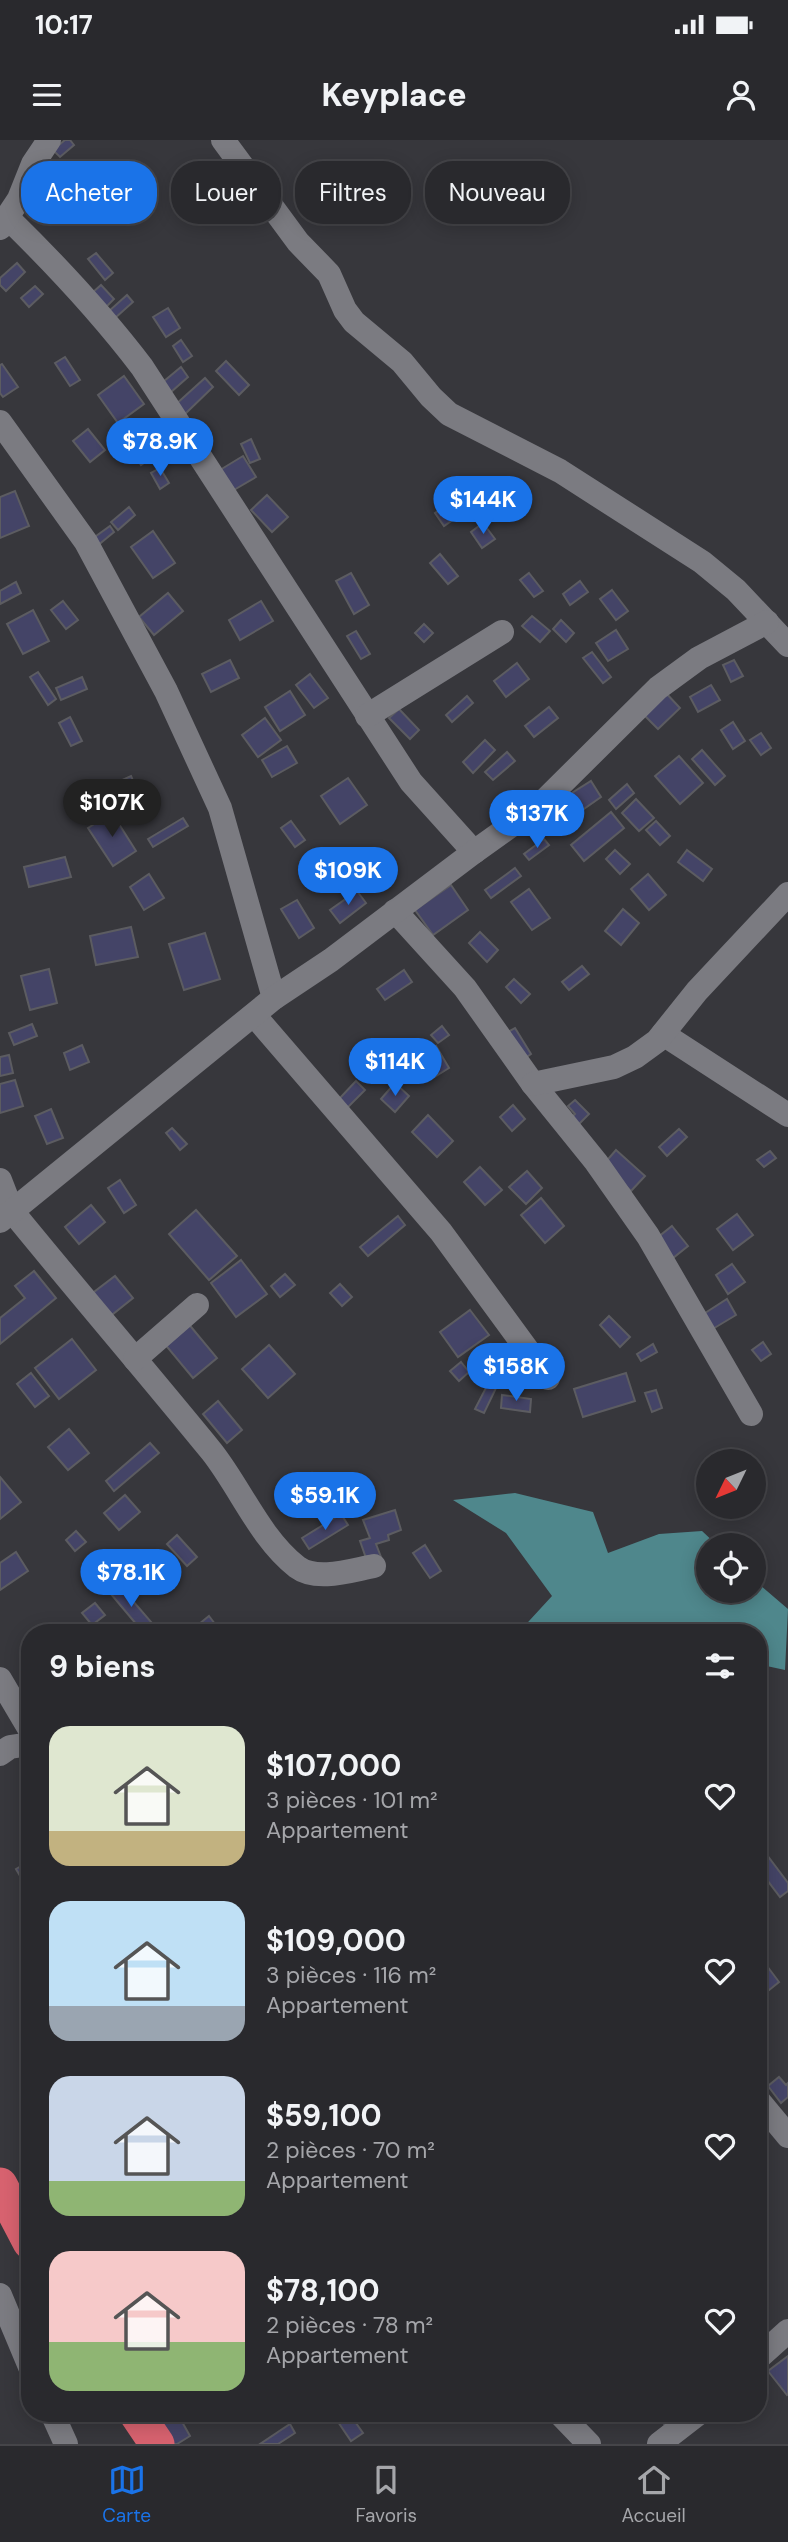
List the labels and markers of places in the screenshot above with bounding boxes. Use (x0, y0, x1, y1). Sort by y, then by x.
pin: $78.9K (103, 418, 217, 478)
pin: $144K (434, 476, 532, 536)
pin: $107K (63, 780, 161, 839)
pin: $137K (488, 790, 586, 850)
pin: $109K (299, 848, 397, 907)
pin: $114K (346, 1038, 444, 1098)
pin: $158K (467, 1344, 565, 1403)
pin: $59.1K (268, 1472, 382, 1532)
pin: $78.1K (74, 1550, 188, 1609)

